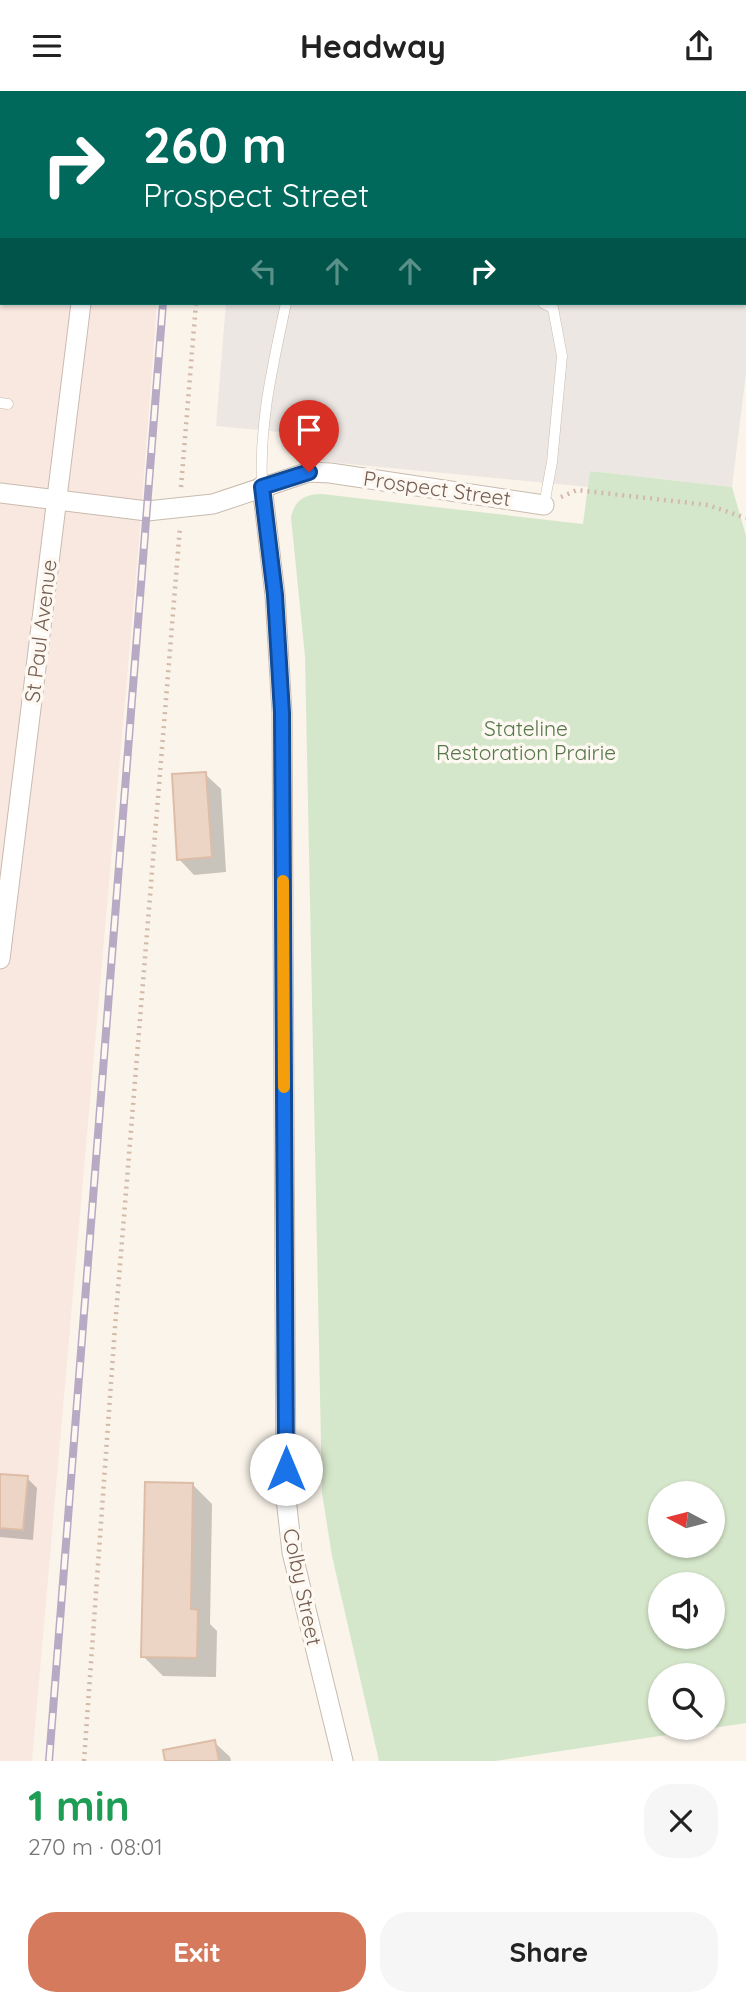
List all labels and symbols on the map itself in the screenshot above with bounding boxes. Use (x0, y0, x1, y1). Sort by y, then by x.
pin (279, 400, 339, 472)
street label: Prospect Street (362, 465, 512, 511)
street label: St Paul Avenue (18, 558, 62, 704)
park label: Stateline Restoration Prairie (436, 715, 616, 765)
position arrow (249, 1432, 323, 1506)
north arrow (648, 1481, 724, 1557)
street label: Colby Street (278, 1526, 328, 1648)

